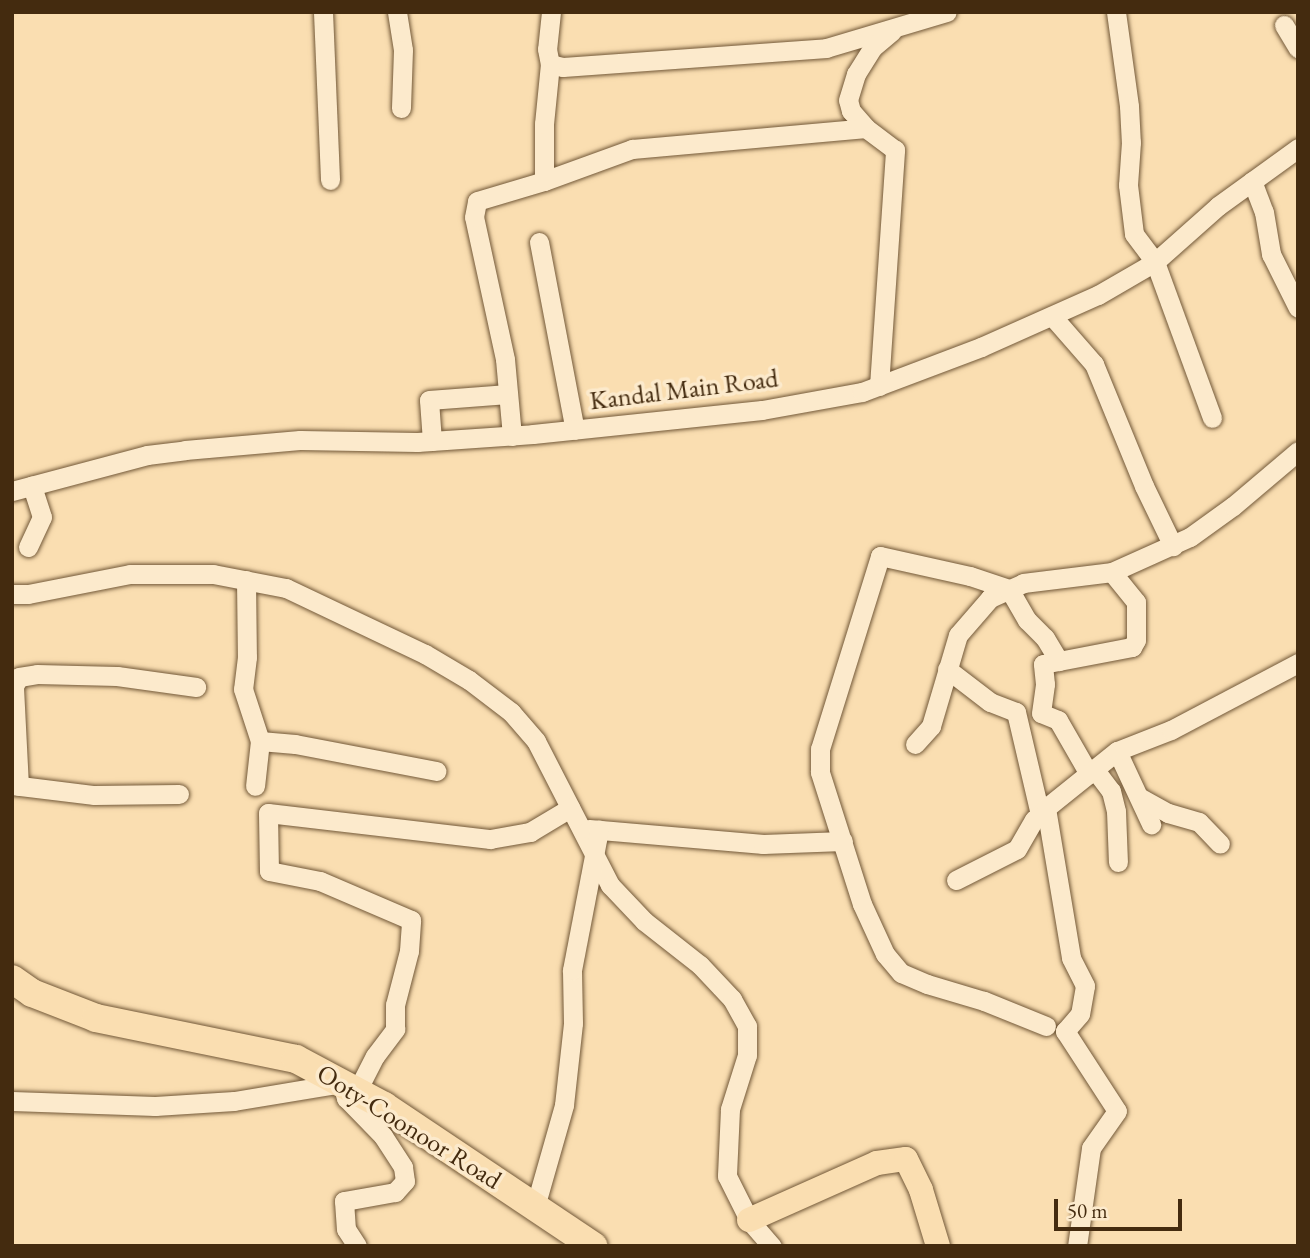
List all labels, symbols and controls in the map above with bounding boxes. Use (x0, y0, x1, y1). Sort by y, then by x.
street label: Kandal Main Road (588, 363, 780, 417)
street label: Ooty-Coonoor Road (311, 1058, 507, 1196)
scale bar (1058, 1184, 1186, 1228)
text: 50 m (1067, 1197, 1108, 1224)

